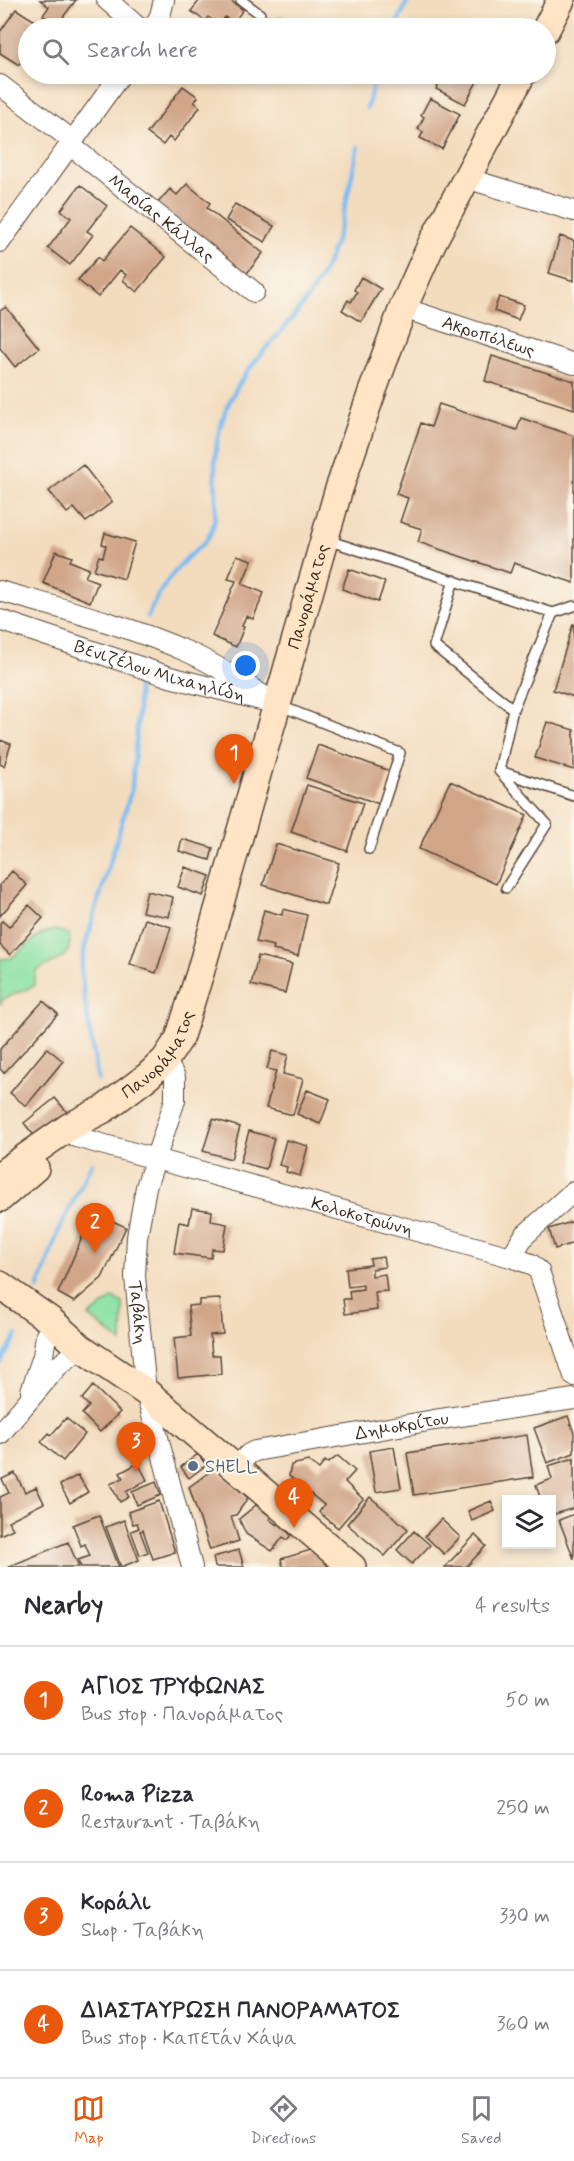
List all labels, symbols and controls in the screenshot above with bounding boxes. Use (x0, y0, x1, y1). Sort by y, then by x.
search box (18, 18, 556, 84)
icon: search (39, 35, 72, 68)
text: Search here (87, 37, 198, 65)
street label: Μαρίας Κάλλας (102, 169, 219, 269)
street label: Ακροπόλεως (439, 311, 538, 363)
street label: Πανοράματος (282, 541, 336, 652)
street label: Βενιζέλου Μιχαηλίδη (71, 635, 248, 709)
your location (231, 651, 260, 680)
pin: 1 (214, 734, 254, 784)
street label: Πανοράματος (117, 1008, 200, 1105)
street label: Κολοκοτρώνη (308, 1191, 416, 1242)
pin: 2 (76, 1204, 115, 1253)
street label: Ταβάκη (123, 1280, 152, 1346)
street label: Δημοκρίτου (353, 1407, 450, 1446)
pin: 3 (116, 1422, 156, 1472)
place label: SHELL (205, 1455, 257, 1479)
marker: SHELL (186, 1459, 200, 1473)
pin: 4 (274, 1478, 314, 1528)
map controls (502, 1495, 556, 1549)
button: layers (502, 1495, 556, 1549)
text: Nearby (24, 1589, 103, 1623)
text: 4 results (475, 1593, 550, 1620)
text: ΑΓΙΟΣ ΤΡΥΦΩΝΑΣ (81, 1673, 265, 1701)
text: 1 (39, 1687, 48, 1714)
text: 50 m (505, 1687, 550, 1714)
text: Bus stop · Πανοράματος (81, 1701, 283, 1728)
text: Roma Pizza (81, 1781, 194, 1809)
text: 2 (39, 1795, 48, 1822)
text: 250 m (496, 1795, 550, 1822)
text: Restaurant · Ταβάκη (81, 1809, 260, 1836)
text: Κοράλι (81, 1889, 150, 1917)
text: 3 (39, 1903, 48, 1930)
text: 330 m (499, 1903, 550, 1930)
text: Shop · Ταβάκη (81, 1917, 204, 1944)
text: ΔΙΑΣΤΑΥΡΩΣΗ ΠΑΝΟΡΑΜΑΤΟΣ (81, 1997, 400, 2025)
text: 4 (38, 2011, 49, 2038)
text: 360 m (497, 2011, 550, 2038)
text: Bus stop · Καπετάν Χάψα (81, 2025, 297, 2052)
tab: Map (72, 2092, 105, 2149)
tab: Directions (250, 2092, 316, 2149)
tab: Saved (461, 2092, 502, 2149)

